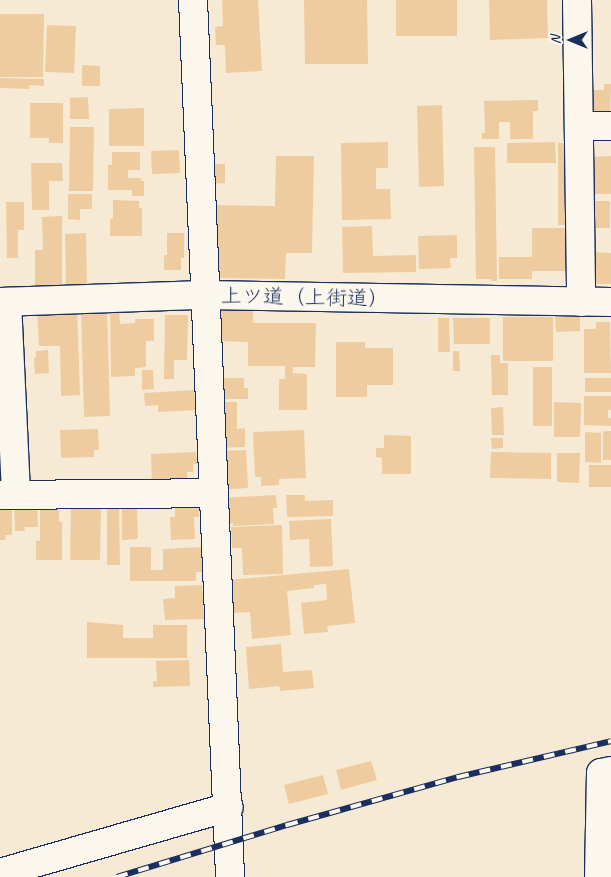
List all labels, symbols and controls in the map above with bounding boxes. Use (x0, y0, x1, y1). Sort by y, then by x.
north arrow (546, 15, 596, 65)
text: N (547, 36, 564, 44)
street label: 上ツ道（上街道） (221, 283, 389, 311)

